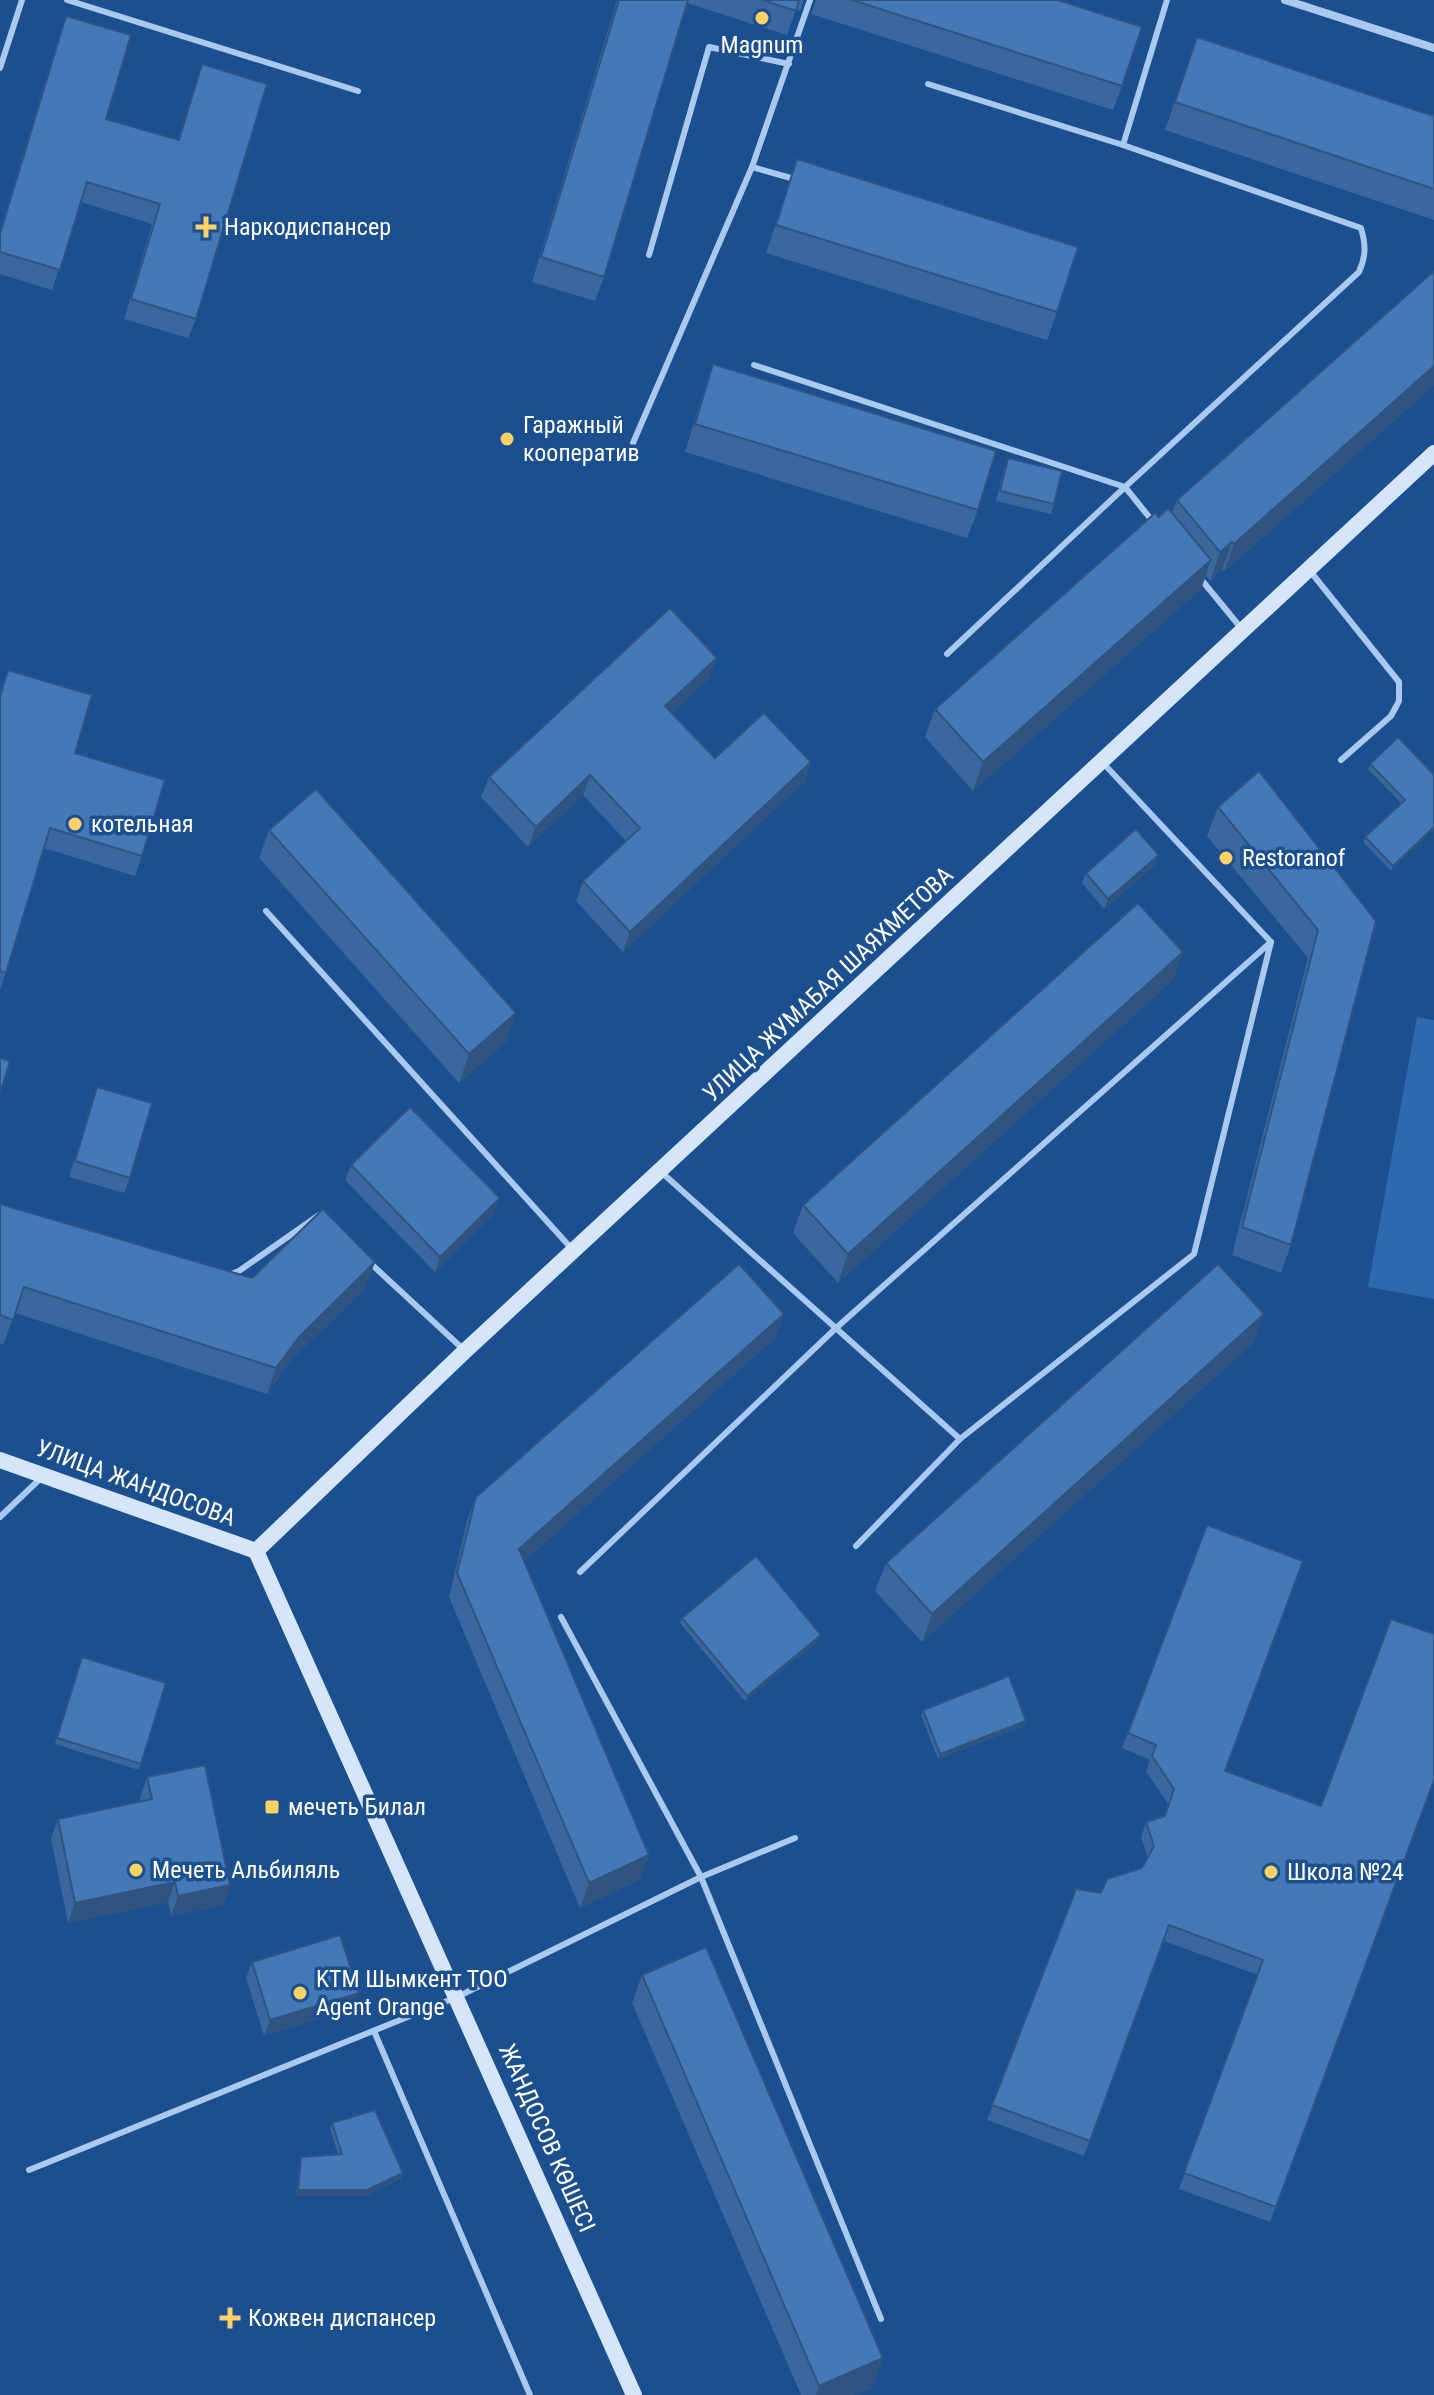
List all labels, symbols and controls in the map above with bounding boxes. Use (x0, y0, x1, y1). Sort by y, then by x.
marker: Magnum (753, 9, 771, 27)
place label: Magnum (721, 31, 803, 59)
place label: Наркодиспансер (224, 213, 391, 241)
marker: Наркодиспансер (195, 216, 217, 238)
place label: Гаражный кооператив (523, 411, 640, 467)
marker: Гаражный кооператив (498, 430, 516, 448)
place label: котельная (91, 810, 194, 838)
marker: котельная (66, 815, 84, 833)
place label: Restoranof (1242, 844, 1346, 872)
marker: Restoranof (1217, 849, 1235, 867)
street label: УЛИЦА ЖУМАБАЯ ШАЯХМЕТОВА (697, 861, 959, 1107)
street label: УЛИЦА ЖАНДОСОВА (33, 1434, 240, 1532)
place label: мечеть Билал (288, 1793, 426, 1821)
marker: мечеть Билал (263, 1798, 281, 1816)
place label: Мечеть Альбиляль (152, 1856, 340, 1884)
place label: Школа №24 (1287, 1858, 1404, 1886)
marker: Мечеть Альбиляль (127, 1861, 145, 1879)
marker: Школа №24 (1262, 1863, 1280, 1881)
place label: KTM Шымкент ТОО Agent Orange (316, 1965, 508, 2021)
marker: KTM Шымкент ТОО Agent Orange (291, 1984, 309, 2002)
street label: ЖАНДОСОВ КӨШЕСІ (493, 2040, 601, 2236)
place label: Кожвен диспансер (248, 2304, 436, 2332)
marker: Кожвен диспансер (219, 2307, 241, 2329)

